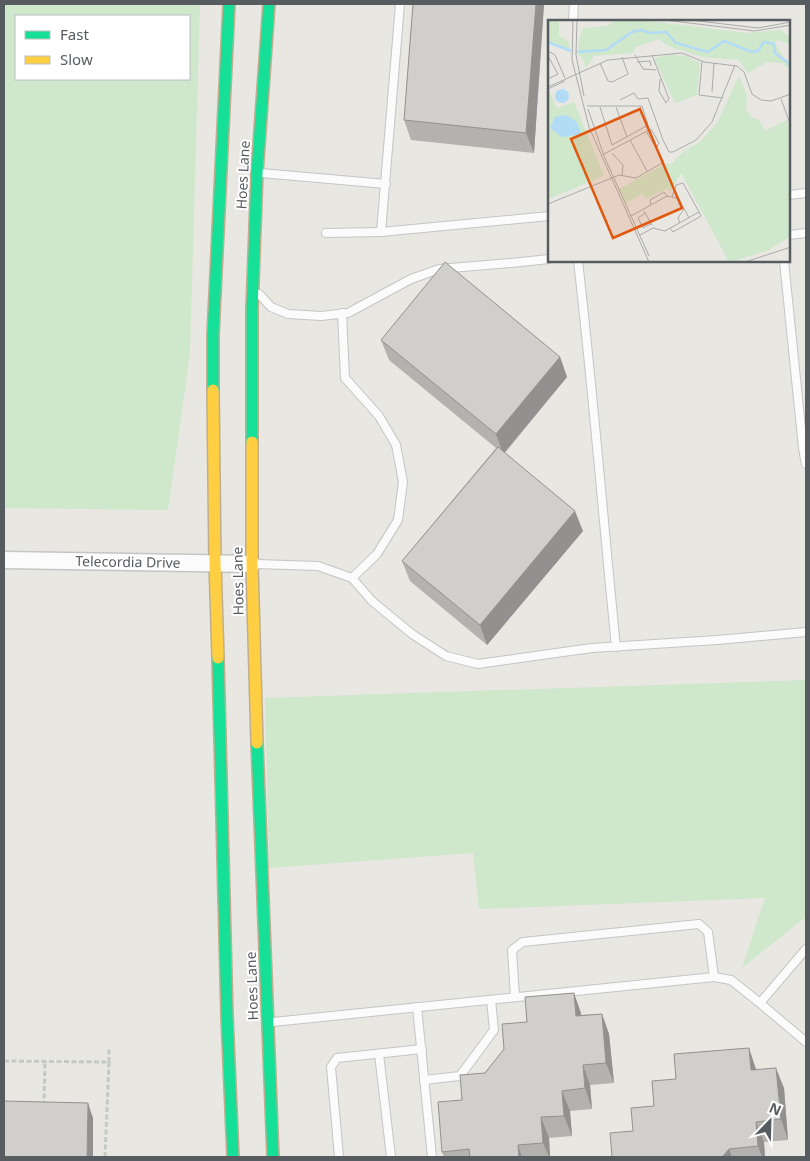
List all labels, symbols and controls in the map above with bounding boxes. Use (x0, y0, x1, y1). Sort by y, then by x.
legend (15, 15, 190, 80)
inset map (548, 20, 790, 262)
text: Fast (60, 24, 89, 44)
text: Slow (60, 49, 93, 69)
street label: Hoes Lane (231, 140, 254, 210)
street label: Hoes Lane (227, 546, 248, 616)
street label: Telecordia Drive (75, 551, 181, 572)
street label: Hoes Lane (241, 951, 262, 1021)
north arrow (745, 1096, 795, 1146)
text: N (766, 1098, 784, 1120)

